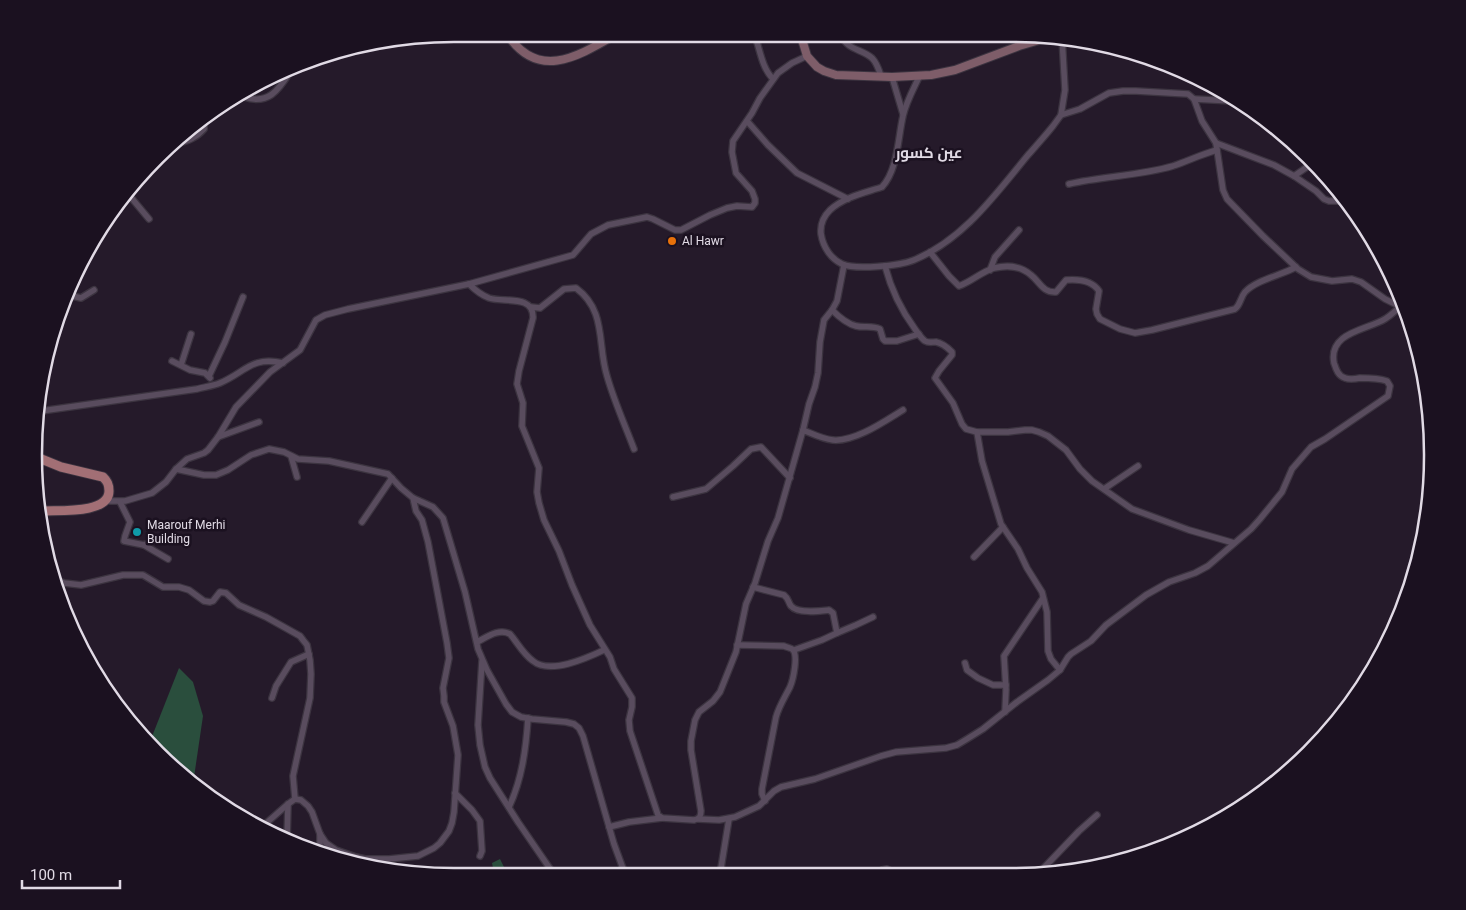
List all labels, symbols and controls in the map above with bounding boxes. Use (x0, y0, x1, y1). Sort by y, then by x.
district label: عين كسور (894, 144, 963, 162)
place label: Al Hawr (682, 234, 724, 248)
marker: Al Hawr (666, 235, 678, 247)
place label: Maarouf Merhi Building (147, 518, 226, 546)
marker: Maarouf Merhi Building (131, 526, 143, 538)
scale bar (22, 858, 120, 890)
text: 100 m (30, 866, 72, 884)

